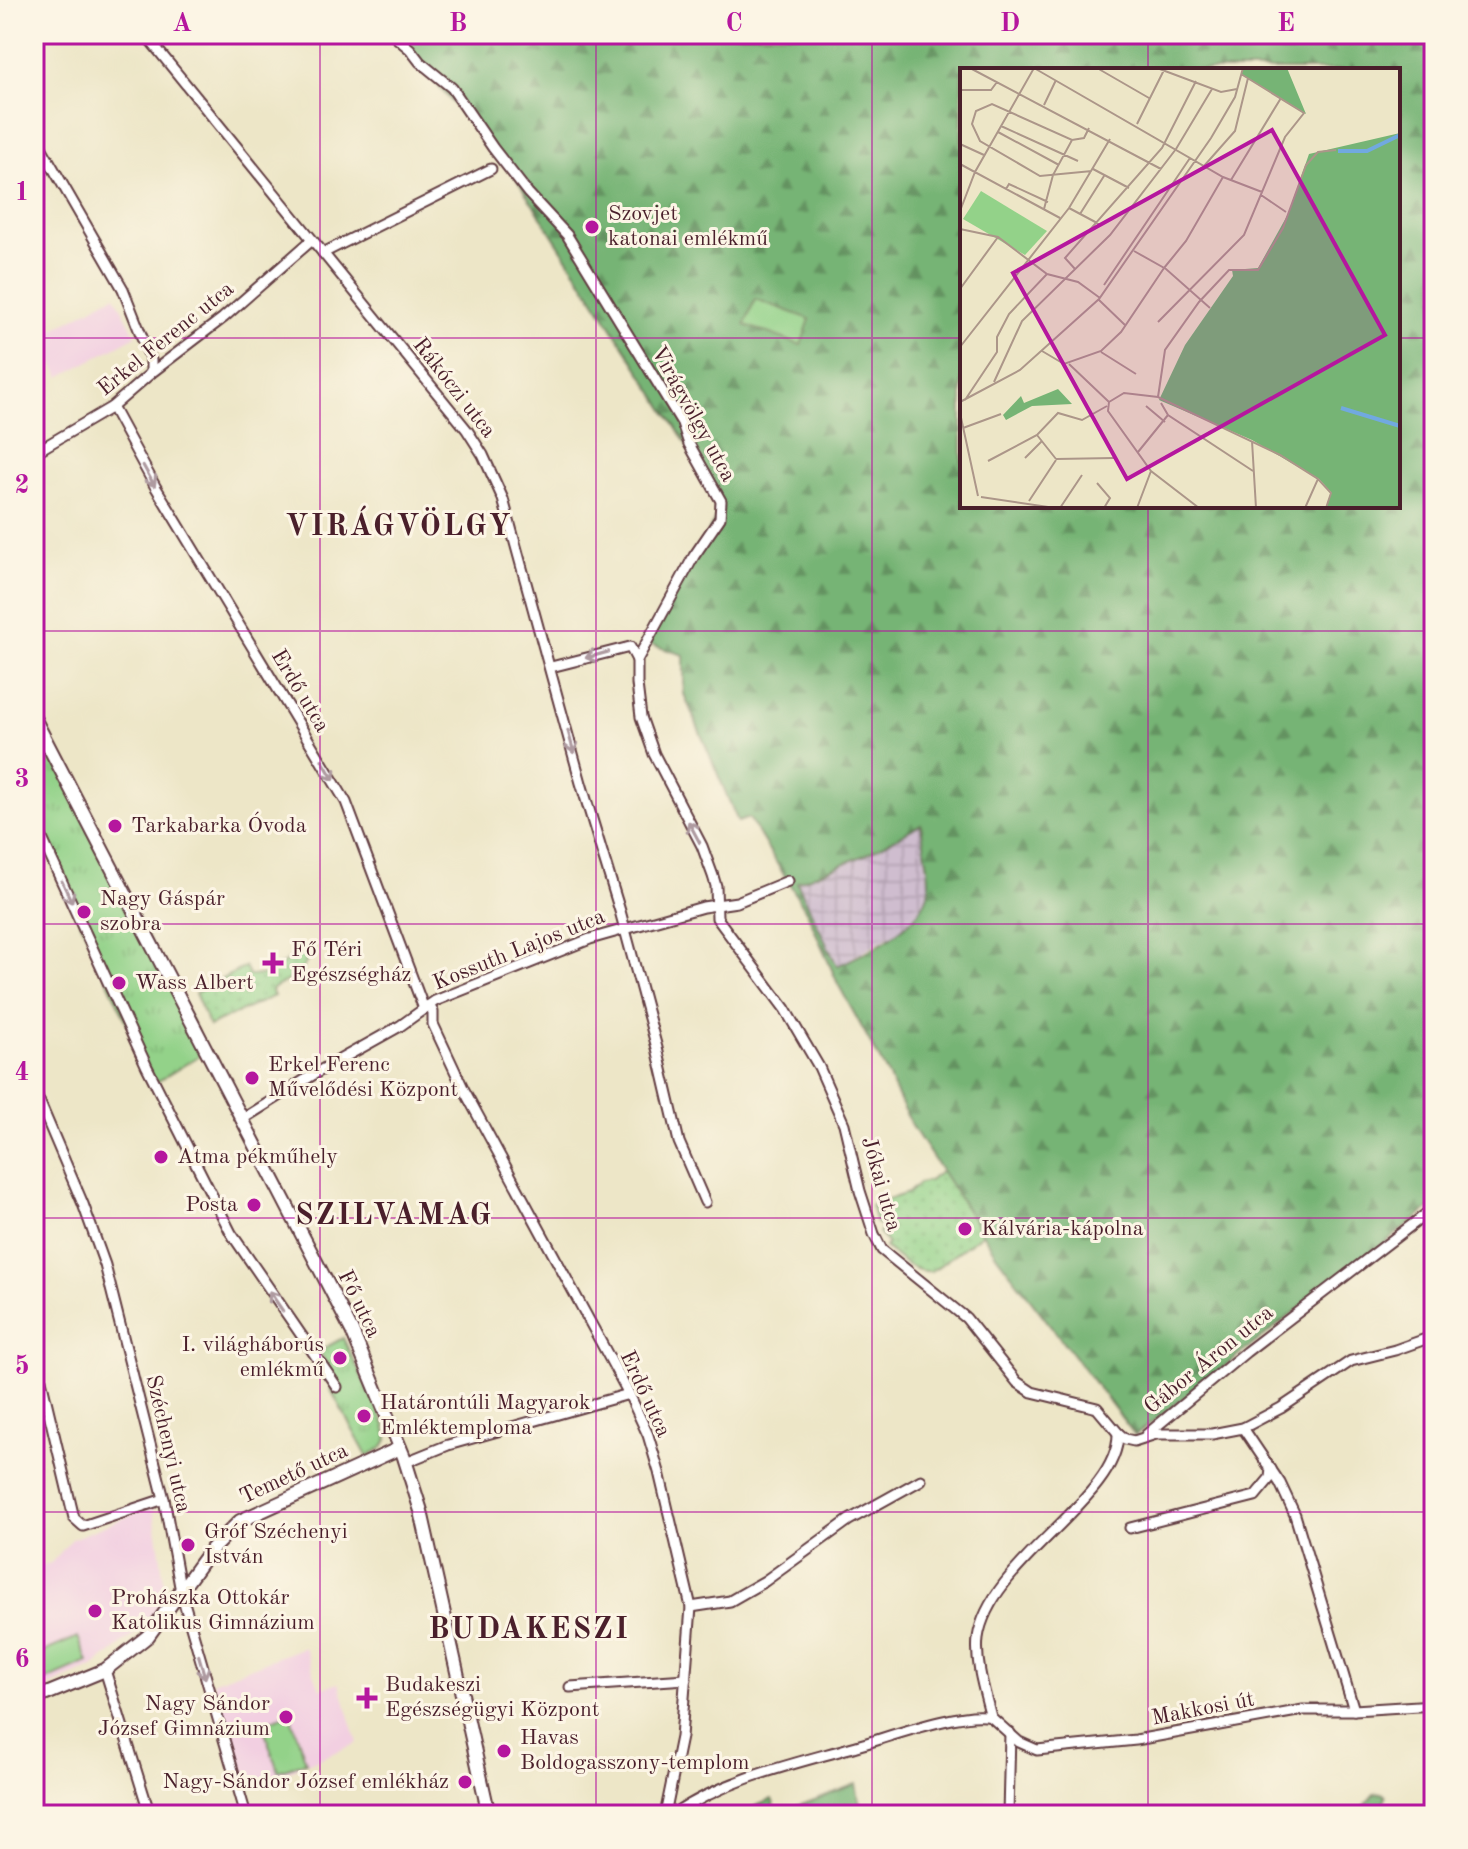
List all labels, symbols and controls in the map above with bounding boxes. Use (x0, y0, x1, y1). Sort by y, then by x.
text: A (172, 11, 192, 37)
text: B (449, 11, 467, 37)
text: C (725, 11, 743, 37)
text: D (1000, 11, 1020, 37)
text: E (1277, 11, 1295, 37)
inset map (960, 68, 1400, 508)
text: 1 (14, 180, 30, 206)
place label: Szovjet katonai emlékmű (608, 203, 768, 250)
marker: Szovjet katonai emlékmű (583, 218, 601, 236)
street label: Erkel Ferenc utca (94, 278, 238, 400)
street label: Rákóczi utca (408, 334, 500, 442)
street label: Virágvölgy utca (647, 342, 739, 486)
one-way arrow (142, 464, 158, 487)
text: 2 (14, 473, 30, 499)
district label: VIRÁGVÖLGY (285, 505, 513, 542)
street label: Erdő utca (267, 646, 333, 736)
one-way arrow (585, 648, 611, 663)
one-way arrow (564, 729, 579, 755)
one-way arrow (320, 758, 336, 781)
text: 3 (14, 767, 30, 793)
place label: Tarkabarka Óvoda (131, 811, 307, 837)
marker: Tarkabarka Óvoda (106, 817, 124, 835)
one-way arrow (686, 821, 702, 845)
one-way arrow (60, 880, 75, 904)
place label: Nagy Gáspár szobra (100, 888, 225, 935)
marker: Nagy Gáspár szobra (75, 903, 93, 921)
street label: Kossuth Lajos utca (430, 905, 608, 995)
place label: Fő Téri Egészségház (291, 939, 411, 986)
marker: Fő Téri Egészségház (262, 952, 284, 974)
place label: Wass Albert (135, 972, 254, 994)
marker: Wass Albert (110, 974, 128, 992)
place label: Erkel Ferenc Művelődési Központ (268, 1054, 458, 1101)
text: 4 (14, 1060, 30, 1086)
marker: Erkel Ferenc Művelődési Központ (243, 1069, 261, 1087)
street label: Jókai utca (857, 1134, 905, 1234)
place label: Atma pékműhely (177, 1146, 338, 1168)
marker: Atma pékműhely (152, 1148, 170, 1166)
place label: Posta (185, 1194, 238, 1216)
marker: Posta (245, 1196, 263, 1214)
district label: SZILVAMAG (295, 1201, 493, 1231)
place label: Kálvária-kápolna (981, 1218, 1144, 1240)
marker: Kálvária-kápolna (956, 1220, 974, 1238)
street label: Fő utca (333, 1267, 385, 1341)
one-way arrow (268, 1290, 284, 1312)
street label: Gábor Áron utca (1138, 1299, 1278, 1419)
place label: I. világháborús emlékmű (181, 1334, 324, 1381)
street label: Erdő utca (615, 1347, 675, 1441)
marker: I. világháborús emlékmű (331, 1349, 349, 1367)
text: 5 (14, 1354, 30, 1380)
street label: Széchenyi utca (141, 1373, 195, 1515)
place label: Határontúli Magyarok Emléktemploma (380, 1392, 590, 1439)
marker: Határontúli Magyarok Emléktemploma (355, 1407, 373, 1425)
street label: Temető utca (237, 1439, 352, 1509)
place label: Gróf Széchenyi István (204, 1521, 348, 1568)
marker: Gróf Széchenyi István (179, 1536, 197, 1554)
place label: Prohászka Ottokár Katolikus Gimnázium (111, 1587, 315, 1634)
marker: Prohászka Ottokár Katolikus Gimnázium (86, 1602, 104, 1620)
district label: BUDAKESZI (428, 1615, 630, 1645)
text: 6 (14, 1647, 30, 1673)
one-way arrow (196, 1653, 211, 1679)
place label: Budakeszi Egészségügyi Központ (385, 1674, 599, 1721)
marker: Budakeszi Egészségügyi Központ (356, 1687, 378, 1709)
street label: Makkosi út (1150, 1688, 1256, 1730)
place label: Nagy Sándor József Gimnázium (98, 1693, 270, 1740)
marker: Nagy Sándor József Gimnázium (277, 1708, 295, 1726)
place label: Havas Boldogasszony-templom (520, 1727, 750, 1774)
marker: Havas Boldogasszony-templom (495, 1742, 513, 1760)
place label: Nagy-Sándor József emlékház (162, 1771, 449, 1793)
marker: Nagy-Sándor József emlékház (456, 1773, 474, 1791)

